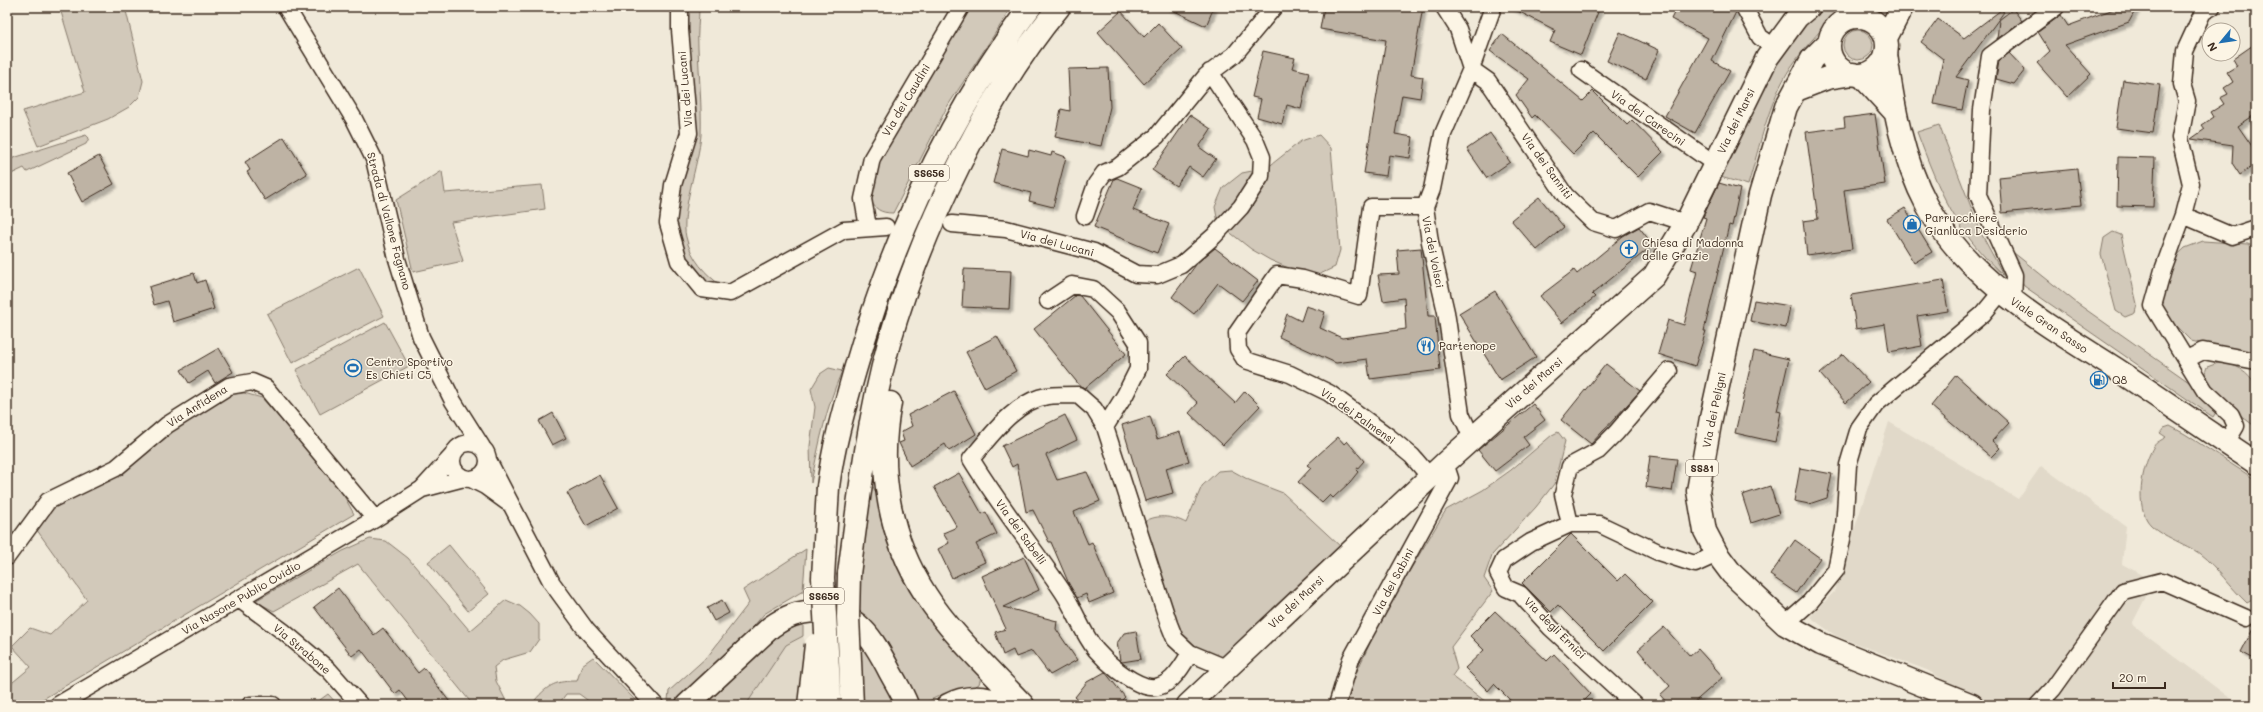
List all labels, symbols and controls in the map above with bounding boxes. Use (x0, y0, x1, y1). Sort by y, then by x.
north arrow (2201, 22, 2241, 62)
text: N (2203, 40, 2220, 54)
street label: Via dei Lucani (674, 50, 695, 128)
street label: Via dei Caudini (878, 61, 933, 139)
street label: Via dei Marsi (1713, 85, 1758, 156)
street label: Via dei Carecini (1608, 86, 1689, 149)
street label: Via dei Sanniti (1518, 130, 1576, 202)
street label: Strada di Vallone Fagnano (364, 150, 415, 292)
road number: SS656 (909, 165, 949, 181)
place label: Parrucchiere Gianluca Desiderio (1925, 210, 2028, 238)
shop icon: Parrucchiere Gianluca Desiderio (1902, 214, 1922, 234)
street label: Via dei Volsci (1419, 215, 1448, 289)
street label: Via dei Lucani (1018, 225, 1096, 260)
place label: Chiesa di Madonna delle Grazie (1642, 235, 1744, 263)
church icon: Chiesa di Madonna delle Grazie (1619, 239, 1639, 259)
street label: Viale Gran Sasso (2007, 293, 2091, 356)
restaurant icon: Partenope (1416, 336, 1436, 356)
place label: Partenope (1439, 338, 1496, 353)
place label: Centro Sportivo Es Chieti C5 (366, 354, 453, 382)
street label: Via dei Marsi (1502, 354, 1566, 412)
sports icon: Centro Sportivo Es Chieti C5 (343, 358, 363, 378)
fuel station icon: Q8 (2089, 370, 2109, 390)
street label: Via dei Peligni (1698, 371, 1729, 449)
place label: Q8 (2112, 372, 2128, 387)
street label: Via Anfidena (164, 381, 230, 430)
street label: Via dei Palmensi (1318, 384, 1399, 447)
road number: SS81 (1686, 460, 1718, 476)
street label: Via dei Sabelli (993, 496, 1050, 567)
street label: Via dei Sabini (1368, 545, 1417, 618)
street label: Via Nasone Publio Ovidio (179, 557, 303, 638)
street label: Via dei Marsi (1264, 572, 1327, 631)
road number: SS656 (804, 588, 844, 604)
street label: Via degli Ernici (1521, 593, 1590, 662)
street label: Via Strabone (270, 620, 334, 677)
scale bar (2113, 664, 2165, 690)
text: 20 m (2119, 669, 2147, 685)

